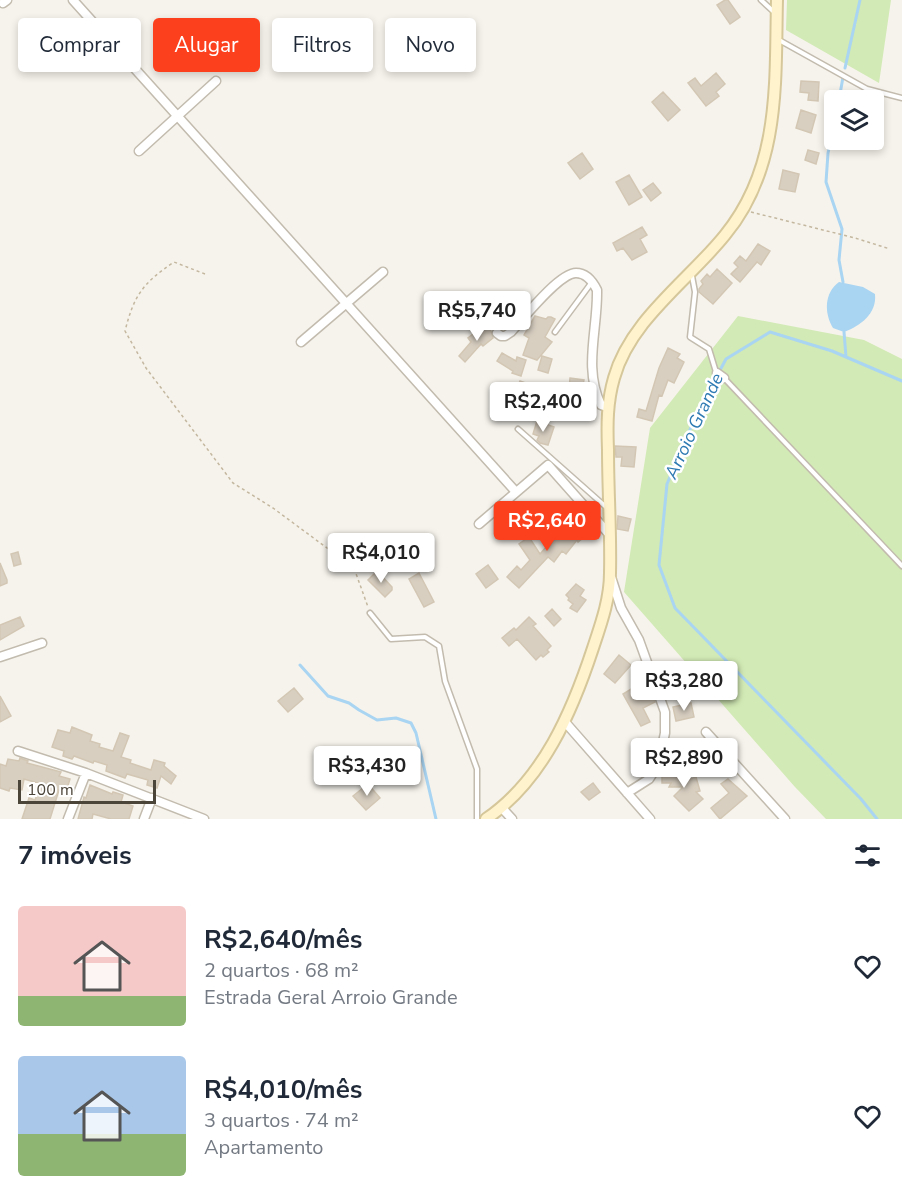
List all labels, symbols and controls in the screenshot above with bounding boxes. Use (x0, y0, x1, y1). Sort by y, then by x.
chip: Comprar (18, 18, 141, 72)
chip: Alugar (153, 18, 260, 72)
chip: Filtros (272, 18, 373, 72)
chip: Novo (385, 18, 476, 72)
map controls (824, 90, 884, 150)
button: layers (824, 90, 884, 150)
pin: R$5,740 (422, 291, 532, 342)
text: R$5,740 (438, 297, 516, 324)
water label: Arroio Grande (659, 369, 729, 484)
pin: R$2,400 (488, 382, 598, 433)
text: R$2,400 (504, 388, 582, 415)
pin: R$2,640 (492, 501, 602, 552)
text: R$2,640 (508, 507, 586, 534)
pin: R$4,010 (326, 533, 436, 584)
text: R$4,010 (342, 539, 420, 566)
pin: R$3,280 (629, 661, 739, 712)
text: R$3,280 (645, 667, 723, 694)
pin: R$2,890 (629, 738, 739, 789)
text: R$2,890 (645, 744, 723, 771)
pin: R$3,430 (312, 746, 422, 797)
text: R$3,430 (328, 752, 406, 779)
scale bar (18, 777, 156, 804)
text: 100 m (27, 779, 74, 801)
text: 7 imóveis (18, 838, 132, 873)
icon: filters (851, 839, 884, 872)
text: R$2,640/mês (204, 922, 362, 957)
icon: home (66, 930, 138, 1002)
icon: heart (851, 950, 884, 983)
text: 2 quartos · 68 m² (204, 957, 359, 984)
text: Estrada Geral Arroio Grande (204, 984, 458, 1011)
text: R$4,010/mês (204, 1072, 362, 1107)
icon: home (66, 1080, 138, 1152)
icon: heart (851, 1100, 884, 1133)
text: 3 quartos · 74 m² (204, 1107, 359, 1134)
text: Apartamento (204, 1134, 323, 1161)

